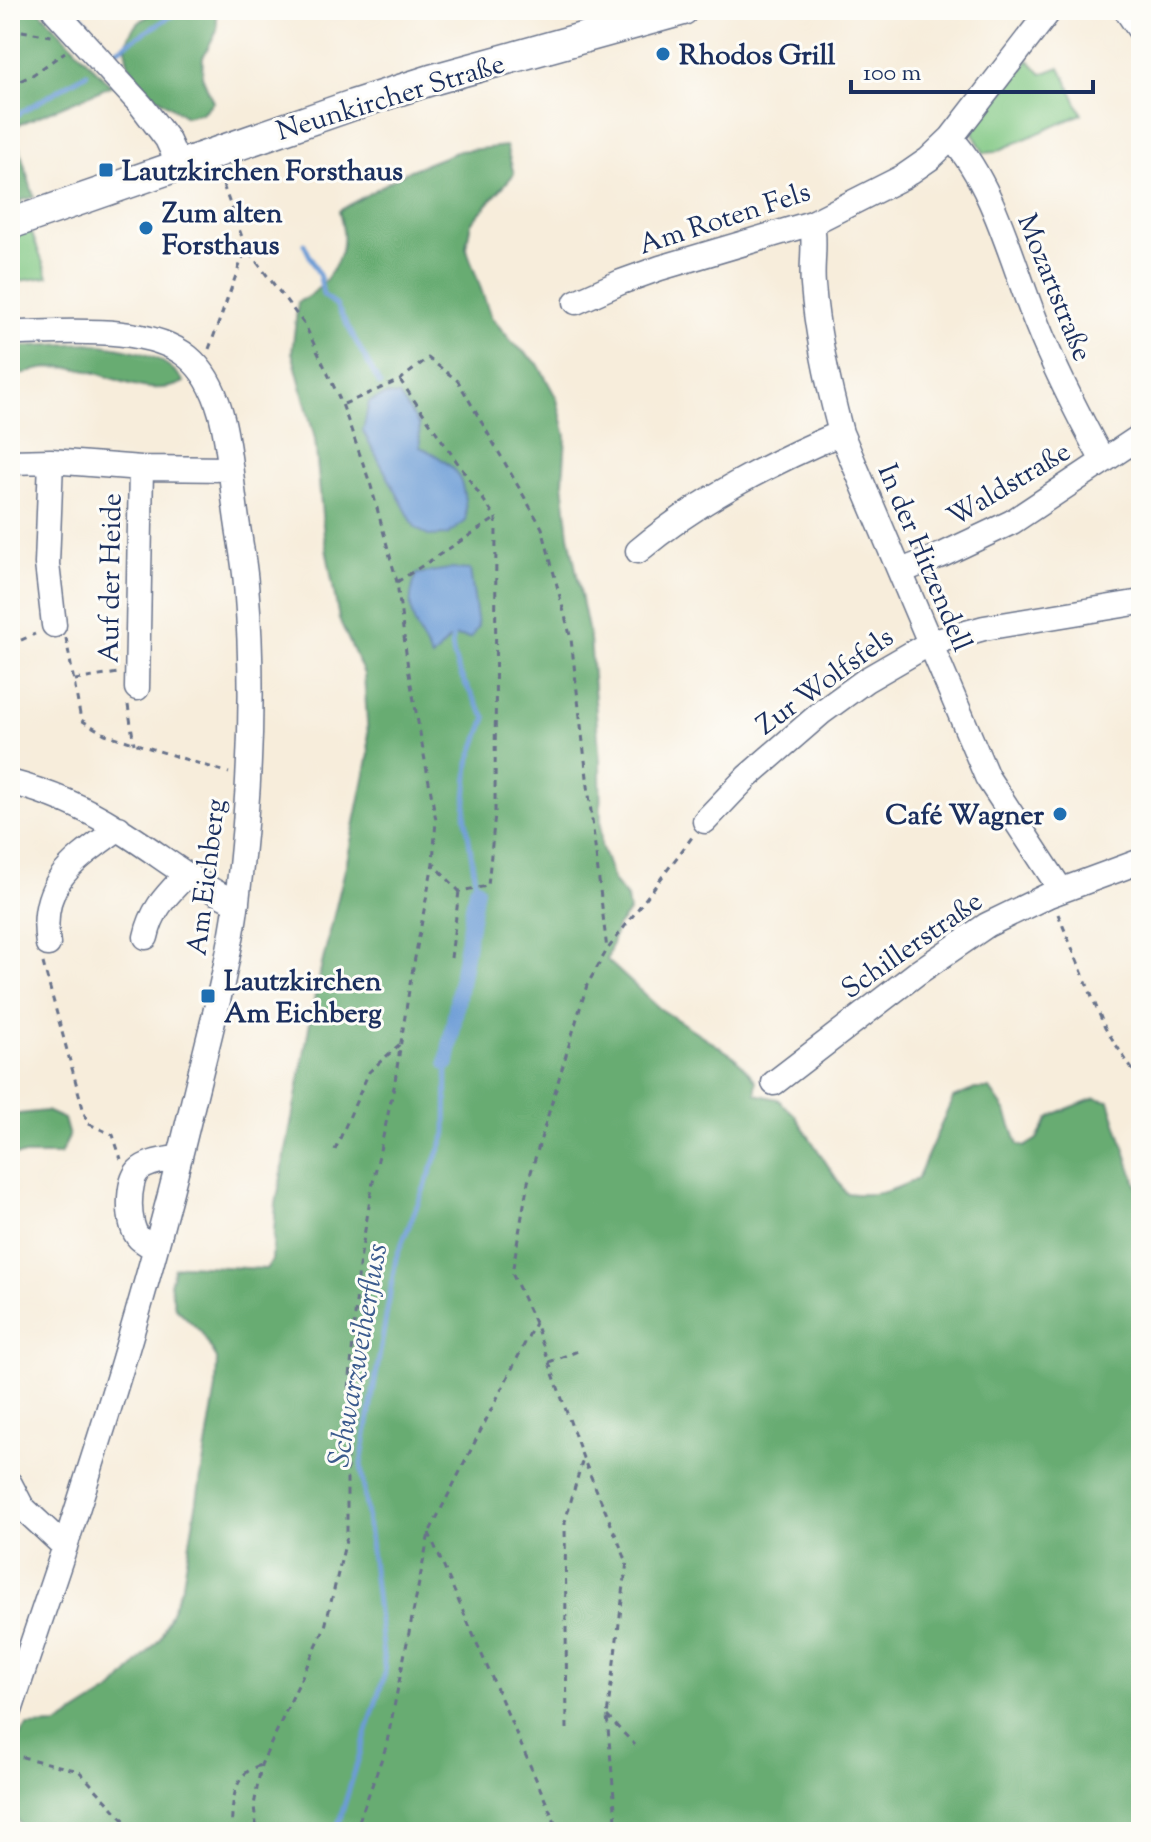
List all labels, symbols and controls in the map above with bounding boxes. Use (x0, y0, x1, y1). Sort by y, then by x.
place label: Rhodos Grill (679, 37, 836, 77)
scale bar (851, 44, 1093, 94)
street label: Neunkircher Straße (272, 45, 510, 153)
marker: Rhodos Grill (654, 45, 672, 63)
text: 100 m (863, 57, 921, 91)
place label: Lautzkirchen Forsthaus (122, 153, 403, 193)
marker: Lautzkirchen Forsthaus (97, 161, 115, 179)
street label: Am Roten Fels (634, 173, 816, 266)
place label: Zum alten Forsthaus (162, 195, 283, 267)
street label: Mozartstraße (1006, 208, 1101, 368)
marker: Zum alten Forsthaus (137, 219, 155, 237)
street label: Waldstraße (940, 433, 1079, 538)
street label: In der Hitzendell (866, 458, 981, 658)
street label: Auf der Heide (91, 493, 133, 663)
street label: Zur Wolfsfels (749, 619, 903, 746)
street label: Am Eichberg (179, 797, 237, 958)
place label: Café Wagner (885, 797, 1044, 837)
marker: Café Wagner (1051, 805, 1069, 823)
street label: Schillerstraße (834, 883, 991, 1010)
place label: Lautzkirchen Am Eichberg (224, 963, 382, 1035)
marker: Lautzkirchen Am Eichberg (199, 987, 217, 1005)
water label: Schwarzweiherfluss (319, 1240, 400, 1471)

